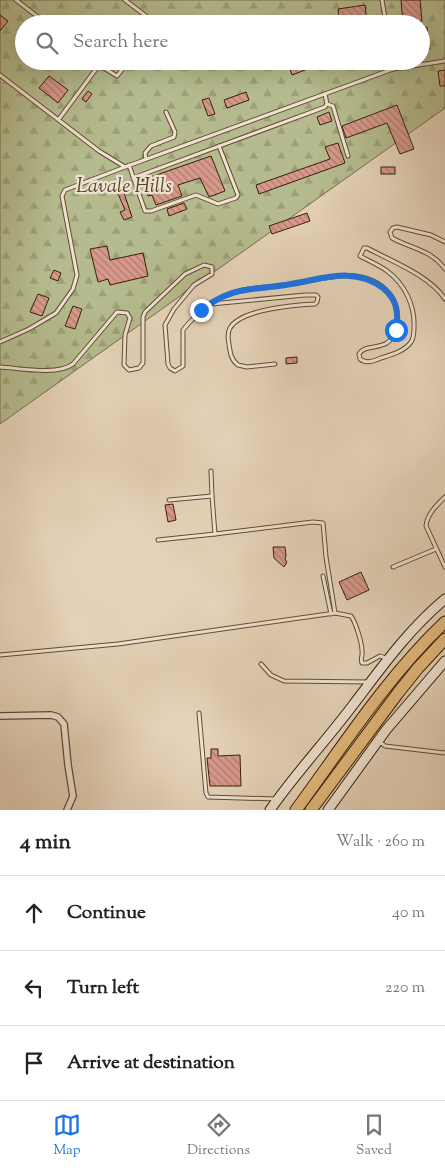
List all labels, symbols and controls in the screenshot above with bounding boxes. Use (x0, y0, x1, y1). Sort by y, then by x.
search box (15, 15, 430, 70)
icon: search (33, 29, 61, 57)
text: Search here (73, 29, 168, 56)
park label: Lavale Hills (76, 173, 172, 202)
route end (190, 299, 213, 322)
route start (385, 319, 408, 342)
text: 4 min (20, 828, 71, 858)
text: Walk · 260 m (336, 831, 425, 854)
icon: ahead (20, 899, 48, 927)
text: Continue (67, 900, 146, 927)
text: 40 m (392, 902, 425, 925)
icon: left (20, 974, 48, 1002)
text: Turn left (67, 975, 139, 1002)
text: 220 m (385, 977, 425, 1000)
icon: arrive (20, 1049, 48, 1077)
text: Arrive at destination (67, 1050, 235, 1077)
tab: Map (53, 1111, 81, 1161)
tab: Directions (187, 1111, 250, 1161)
tab: Saved (356, 1111, 392, 1161)

